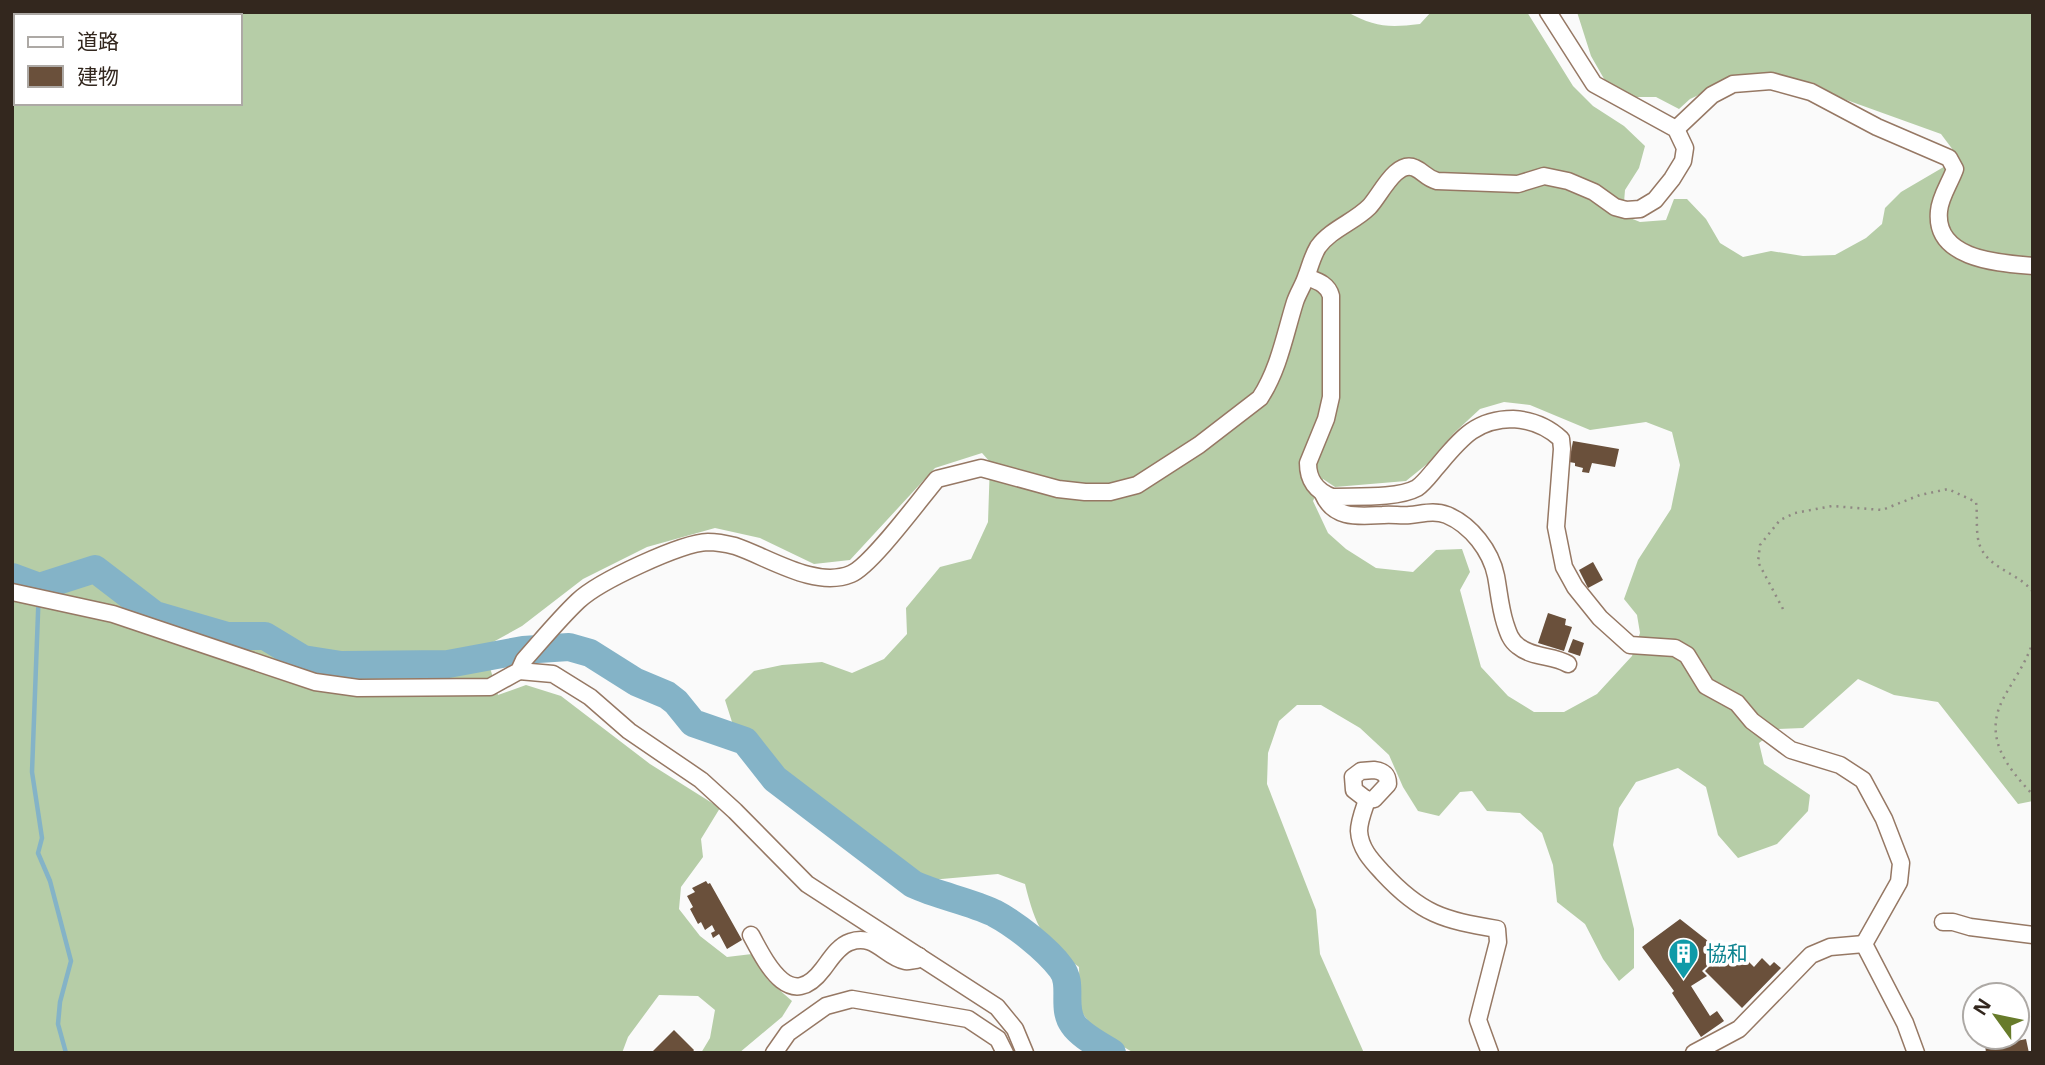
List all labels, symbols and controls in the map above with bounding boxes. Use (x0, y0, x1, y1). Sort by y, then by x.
legend (14, 14, 242, 105)
text: 道路 (77, 27, 119, 55)
text: 建物 (77, 62, 119, 90)
building icon: 協和 (1666, 937, 1700, 981)
place label: 協和 (1706, 939, 1748, 967)
north arrow (1961, 981, 2031, 1051)
text: N (1967, 993, 1997, 1020)

